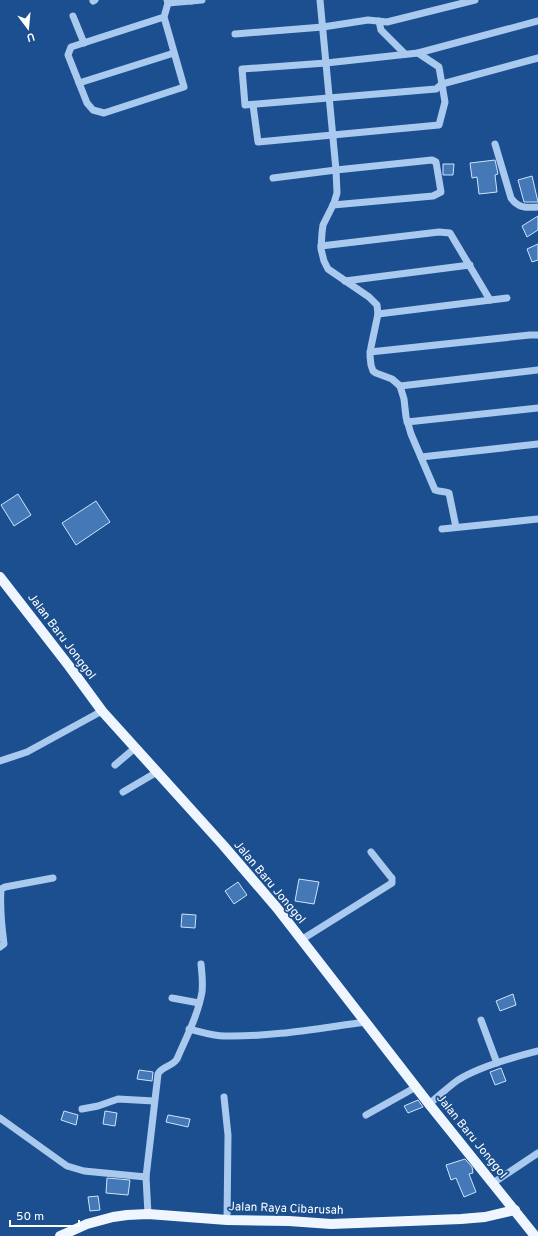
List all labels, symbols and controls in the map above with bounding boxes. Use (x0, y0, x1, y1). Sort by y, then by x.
north arrow (8, 8, 48, 48)
text: U (25, 29, 36, 44)
street label: Jalan Baru Jonggol (24, 590, 99, 683)
street label: Jalan Baru Jonggol (230, 838, 309, 928)
street label: Jalan Baru Jonggol (432, 1091, 510, 1182)
street label: Jalan Raya Cibarusah (228, 1199, 344, 1219)
scale bar (10, 1202, 79, 1228)
text: 50 m (16, 1209, 44, 1225)

